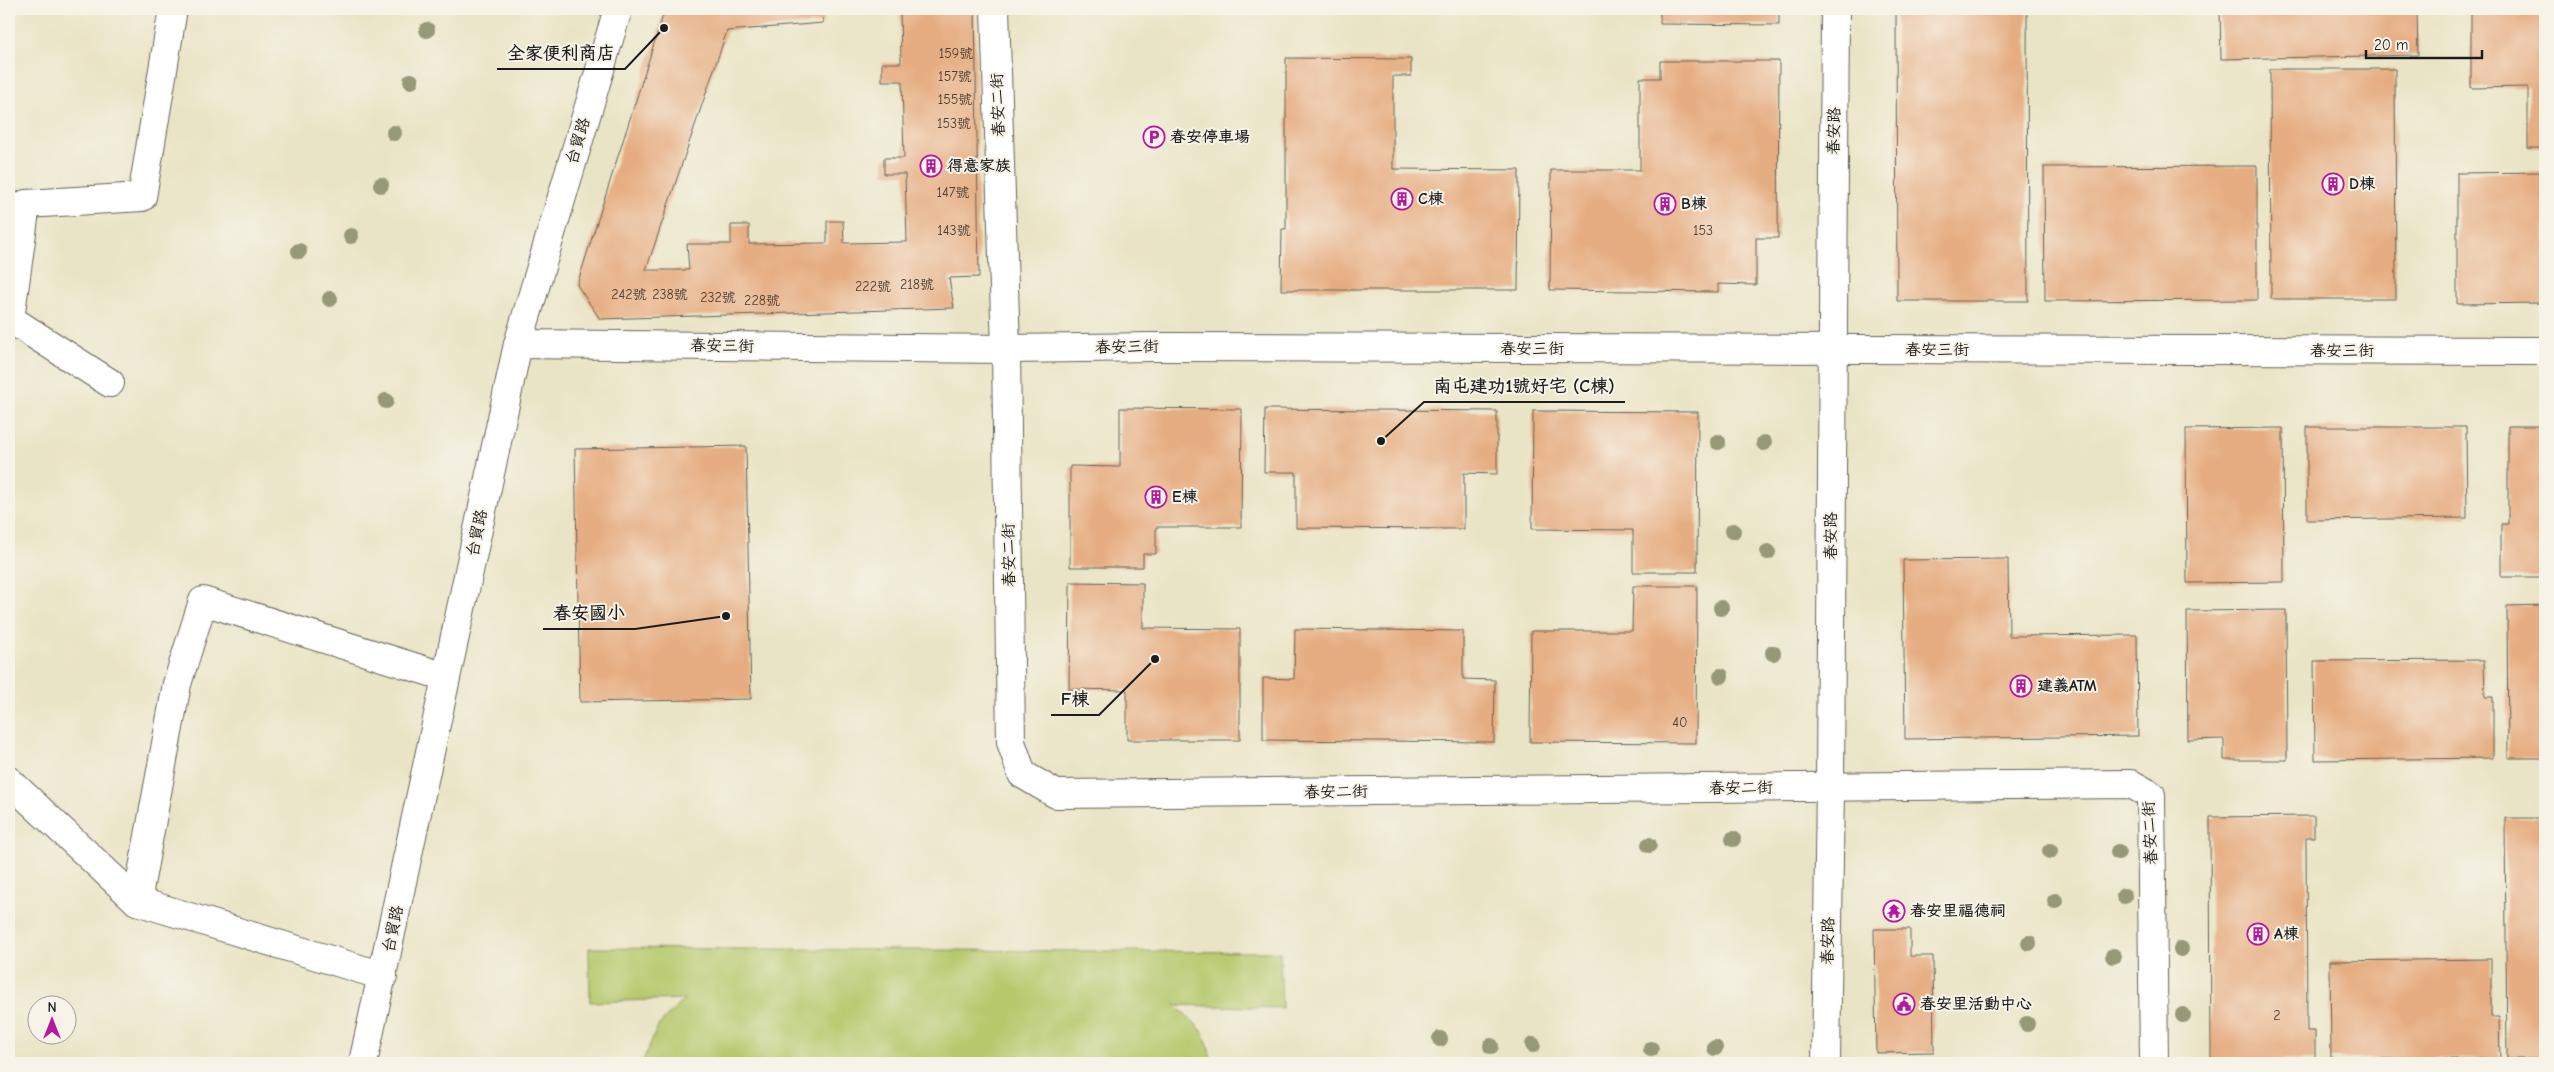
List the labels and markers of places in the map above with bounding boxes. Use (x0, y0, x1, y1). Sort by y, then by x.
callout: 全家便利商店 (497, 36, 625, 69)
parking icon: 春安停車場 (1142, 125, 1166, 149)
place label: 春安停車場 (1170, 128, 1250, 146)
building icon: 得意家族 (919, 154, 943, 178)
place label: 得意家族 (947, 157, 1011, 175)
building icon: D棟 (2321, 172, 2345, 196)
place label: D棟 (2349, 175, 2376, 193)
building icon: C棟 (1390, 187, 1414, 211)
place label: C棟 (1418, 190, 1445, 208)
building icon: B棟 (1653, 192, 1677, 216)
place label: B棟 (1681, 195, 1708, 213)
callout: 南屯建功1號好宅 (C棟) (1424, 369, 1625, 402)
building icon: E棟 (1144, 485, 1168, 509)
place label: E棟 (1172, 488, 1198, 506)
callout: 春安國小 (543, 596, 635, 629)
building icon: 建義ATM (2009, 674, 2033, 698)
place label: 建義ATM (2037, 677, 2097, 695)
callout: F棟 (1051, 682, 1099, 715)
temple icon: 春安里福德祠 (1882, 899, 1906, 923)
place label: 春安里福德祠 (1910, 902, 2006, 920)
building icon: A棟 (2246, 922, 2270, 946)
place label: A棟 (2274, 925, 2300, 943)
public building icon: 春安里活動中心 (1892, 992, 1916, 1016)
place label: 春安里活動中心 (1920, 995, 2032, 1013)

